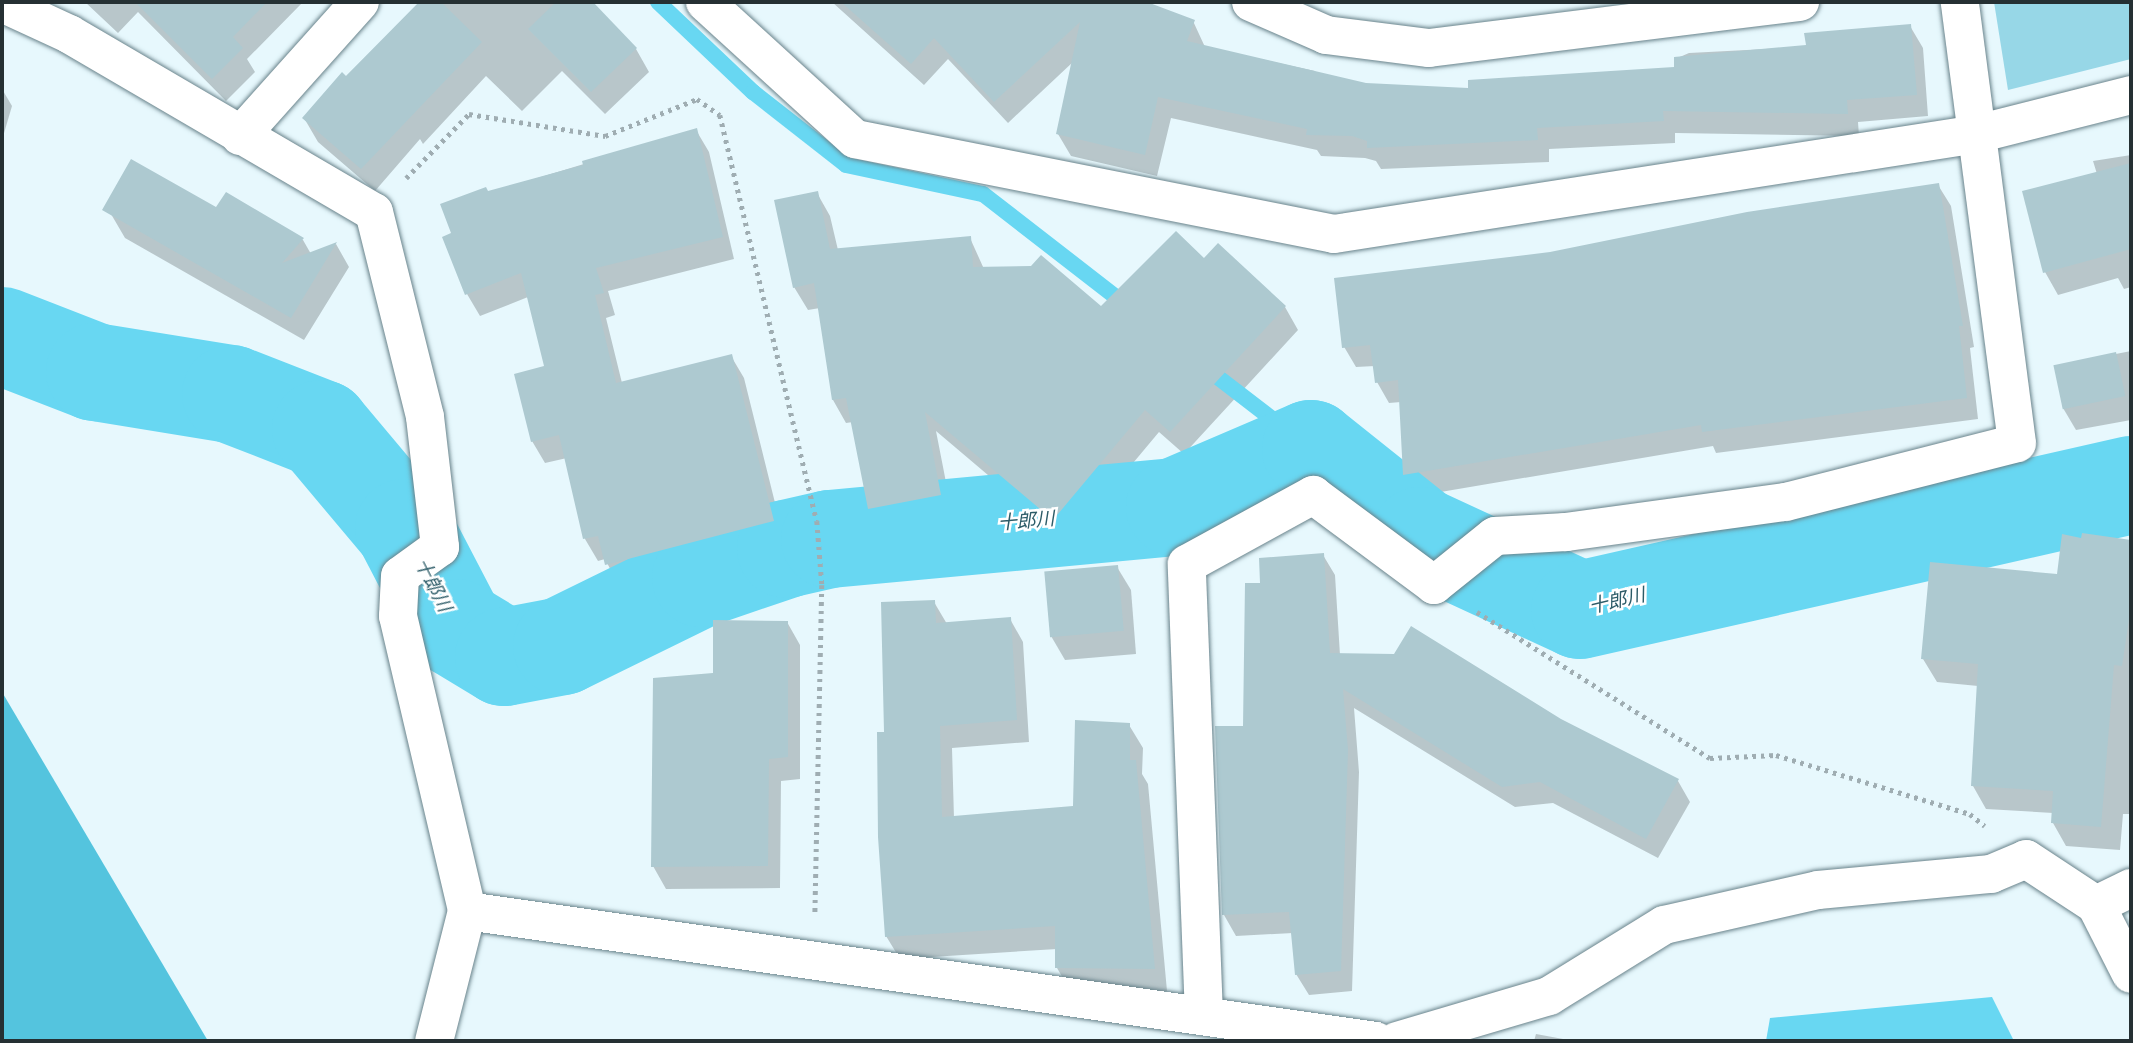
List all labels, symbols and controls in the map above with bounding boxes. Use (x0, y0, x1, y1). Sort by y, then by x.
water label: 十郎川 (997, 507, 1055, 535)
water label: 十郎川 (410, 554, 456, 616)
water label: 十郎川 (1587, 583, 1647, 619)

